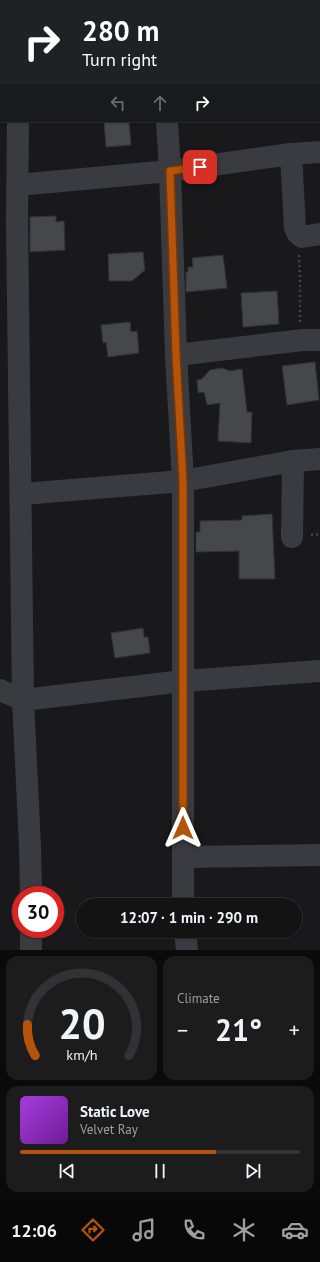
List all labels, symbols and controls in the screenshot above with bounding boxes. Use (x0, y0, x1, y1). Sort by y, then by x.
text: 280 m (82, 12, 159, 49)
icon: right (16, 16, 68, 68)
text: Turn right (82, 48, 157, 71)
icon: left (107, 92, 129, 114)
icon: ahead (149, 92, 171, 114)
icon: right (191, 92, 213, 114)
pin (183, 150, 217, 184)
icon: arrive (189, 156, 211, 178)
position arrow (162, 807, 204, 849)
speed limit sign: 30 (12, 886, 64, 938)
text: 12:07 · 1 min · 290 m (120, 908, 258, 927)
text: Climate (177, 990, 220, 1007)
text: 20 (58, 997, 105, 1050)
text: 21° (215, 1010, 262, 1049)
text: − (177, 1016, 188, 1044)
text: + (289, 1016, 300, 1044)
text: km/h (66, 1045, 97, 1064)
text: Static Love (80, 1102, 150, 1121)
text: Velvet Ray (80, 1121, 138, 1138)
icon: previous (56, 1160, 78, 1182)
icon: pause (149, 1160, 171, 1182)
icon: next (242, 1160, 264, 1182)
icon: directions (79, 1216, 107, 1244)
icon: music (130, 1216, 158, 1244)
icon: phone (180, 1216, 208, 1244)
icon: climate (230, 1216, 258, 1244)
icon: car (281, 1216, 309, 1244)
text: 12:06 (11, 1219, 57, 1242)

